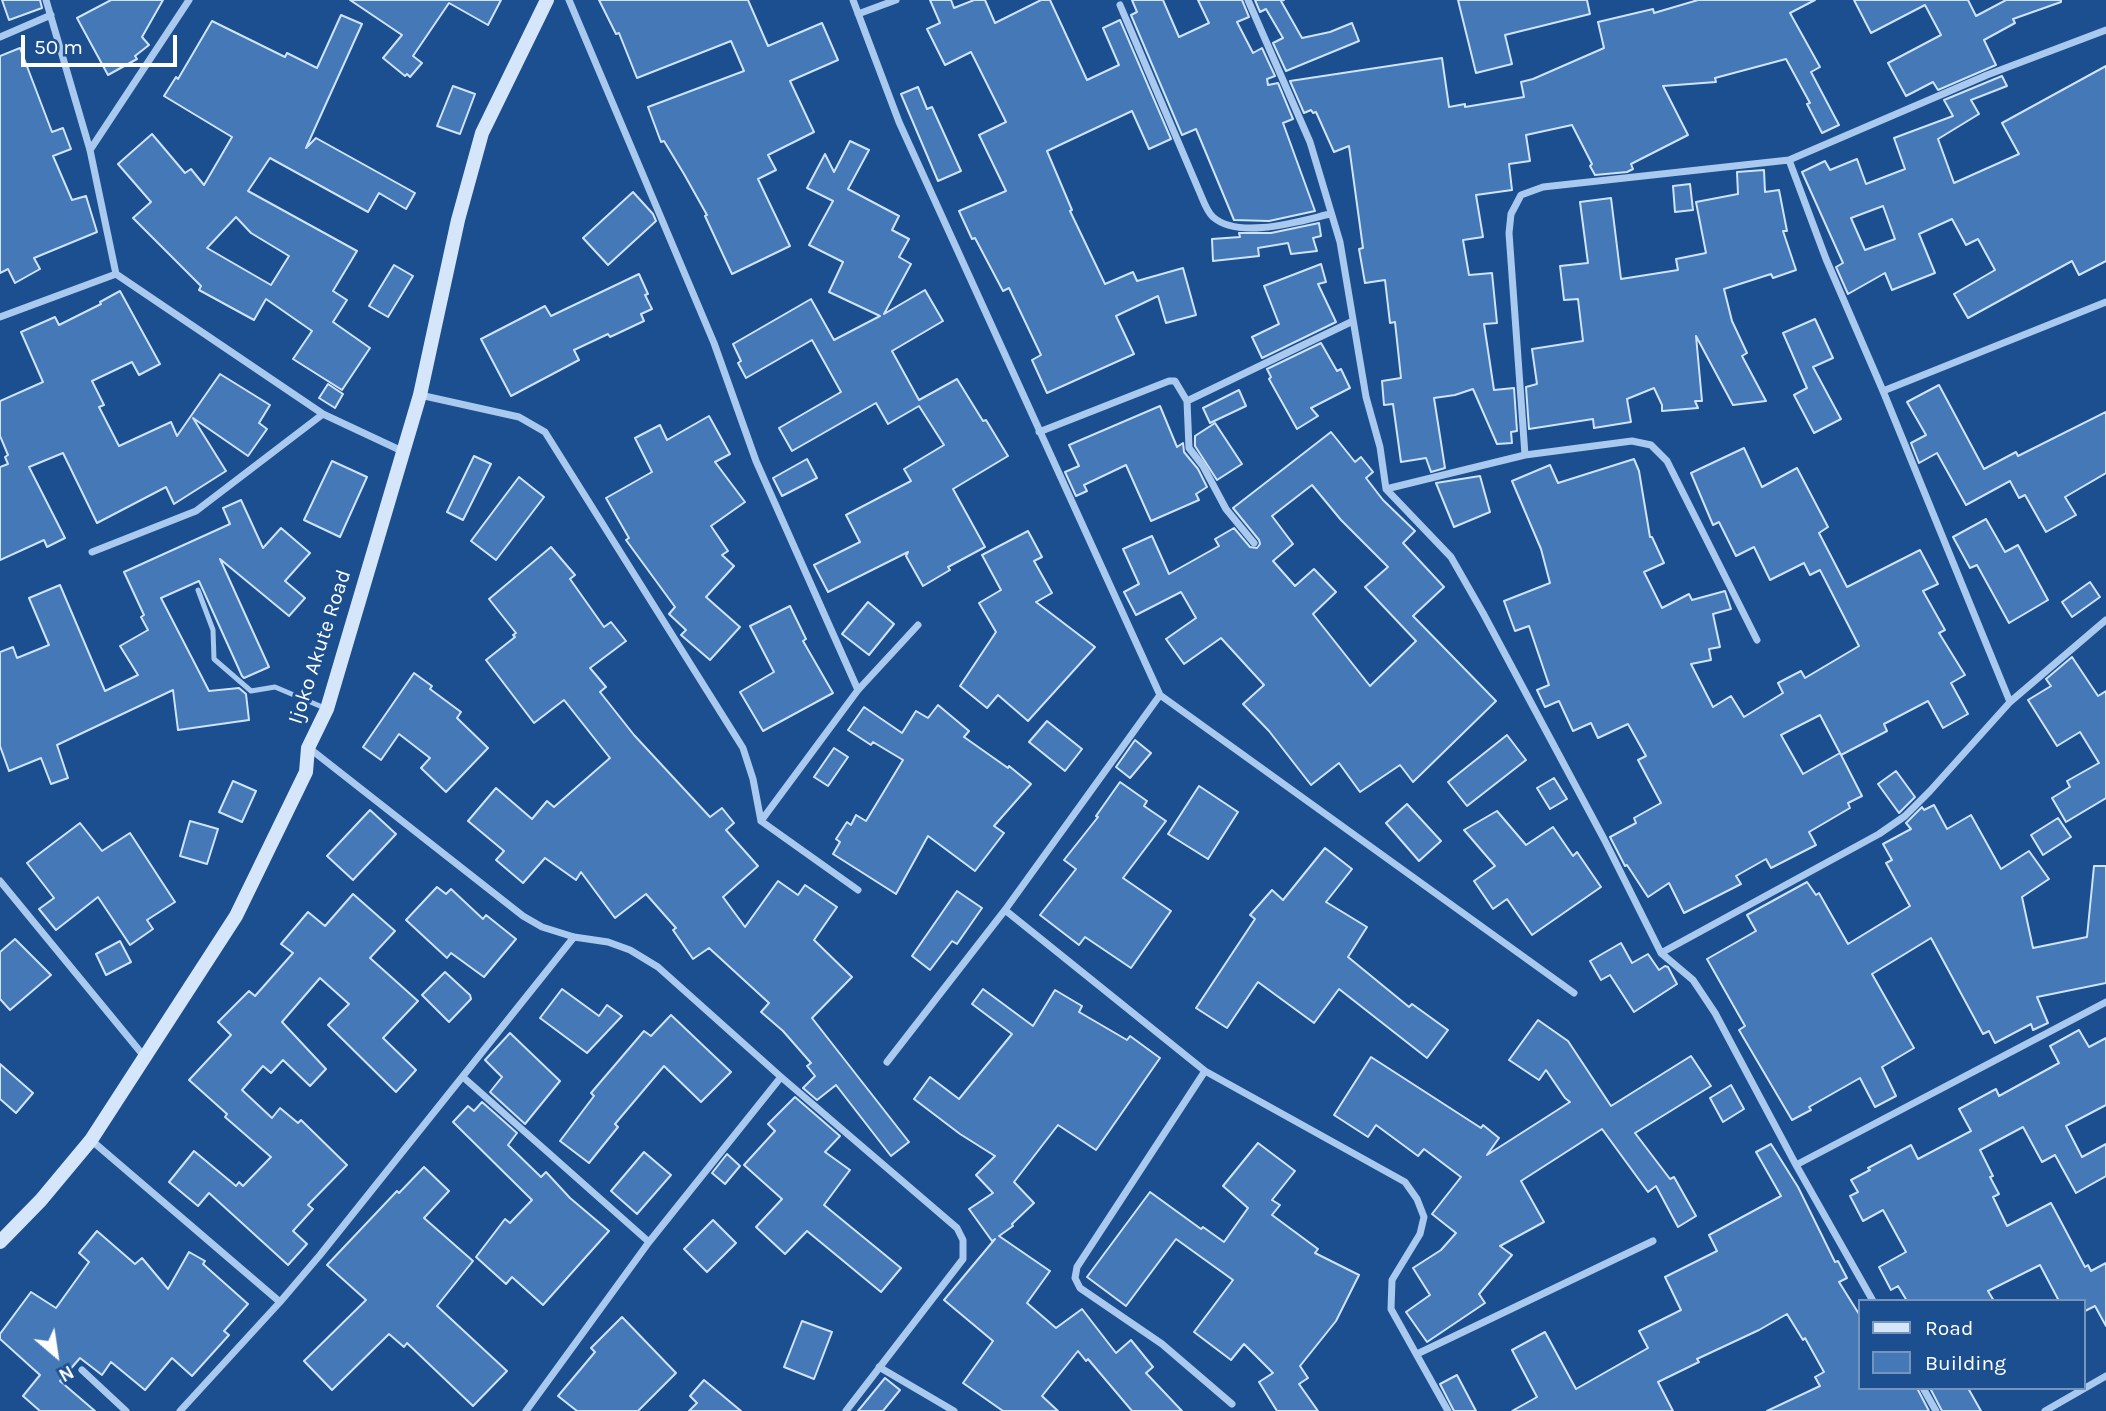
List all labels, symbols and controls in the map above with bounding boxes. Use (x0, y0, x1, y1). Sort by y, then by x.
scale bar (24, 21, 180, 65)
text: 50 m (34, 35, 83, 59)
street label: Ijoko Akute Road (283, 567, 357, 727)
legend (1857, 1299, 2085, 1390)
text: Road (1925, 1316, 1973, 1340)
north arrow (21, 1320, 91, 1390)
text: Building (1925, 1351, 2006, 1375)
text: N (55, 1360, 77, 1386)

